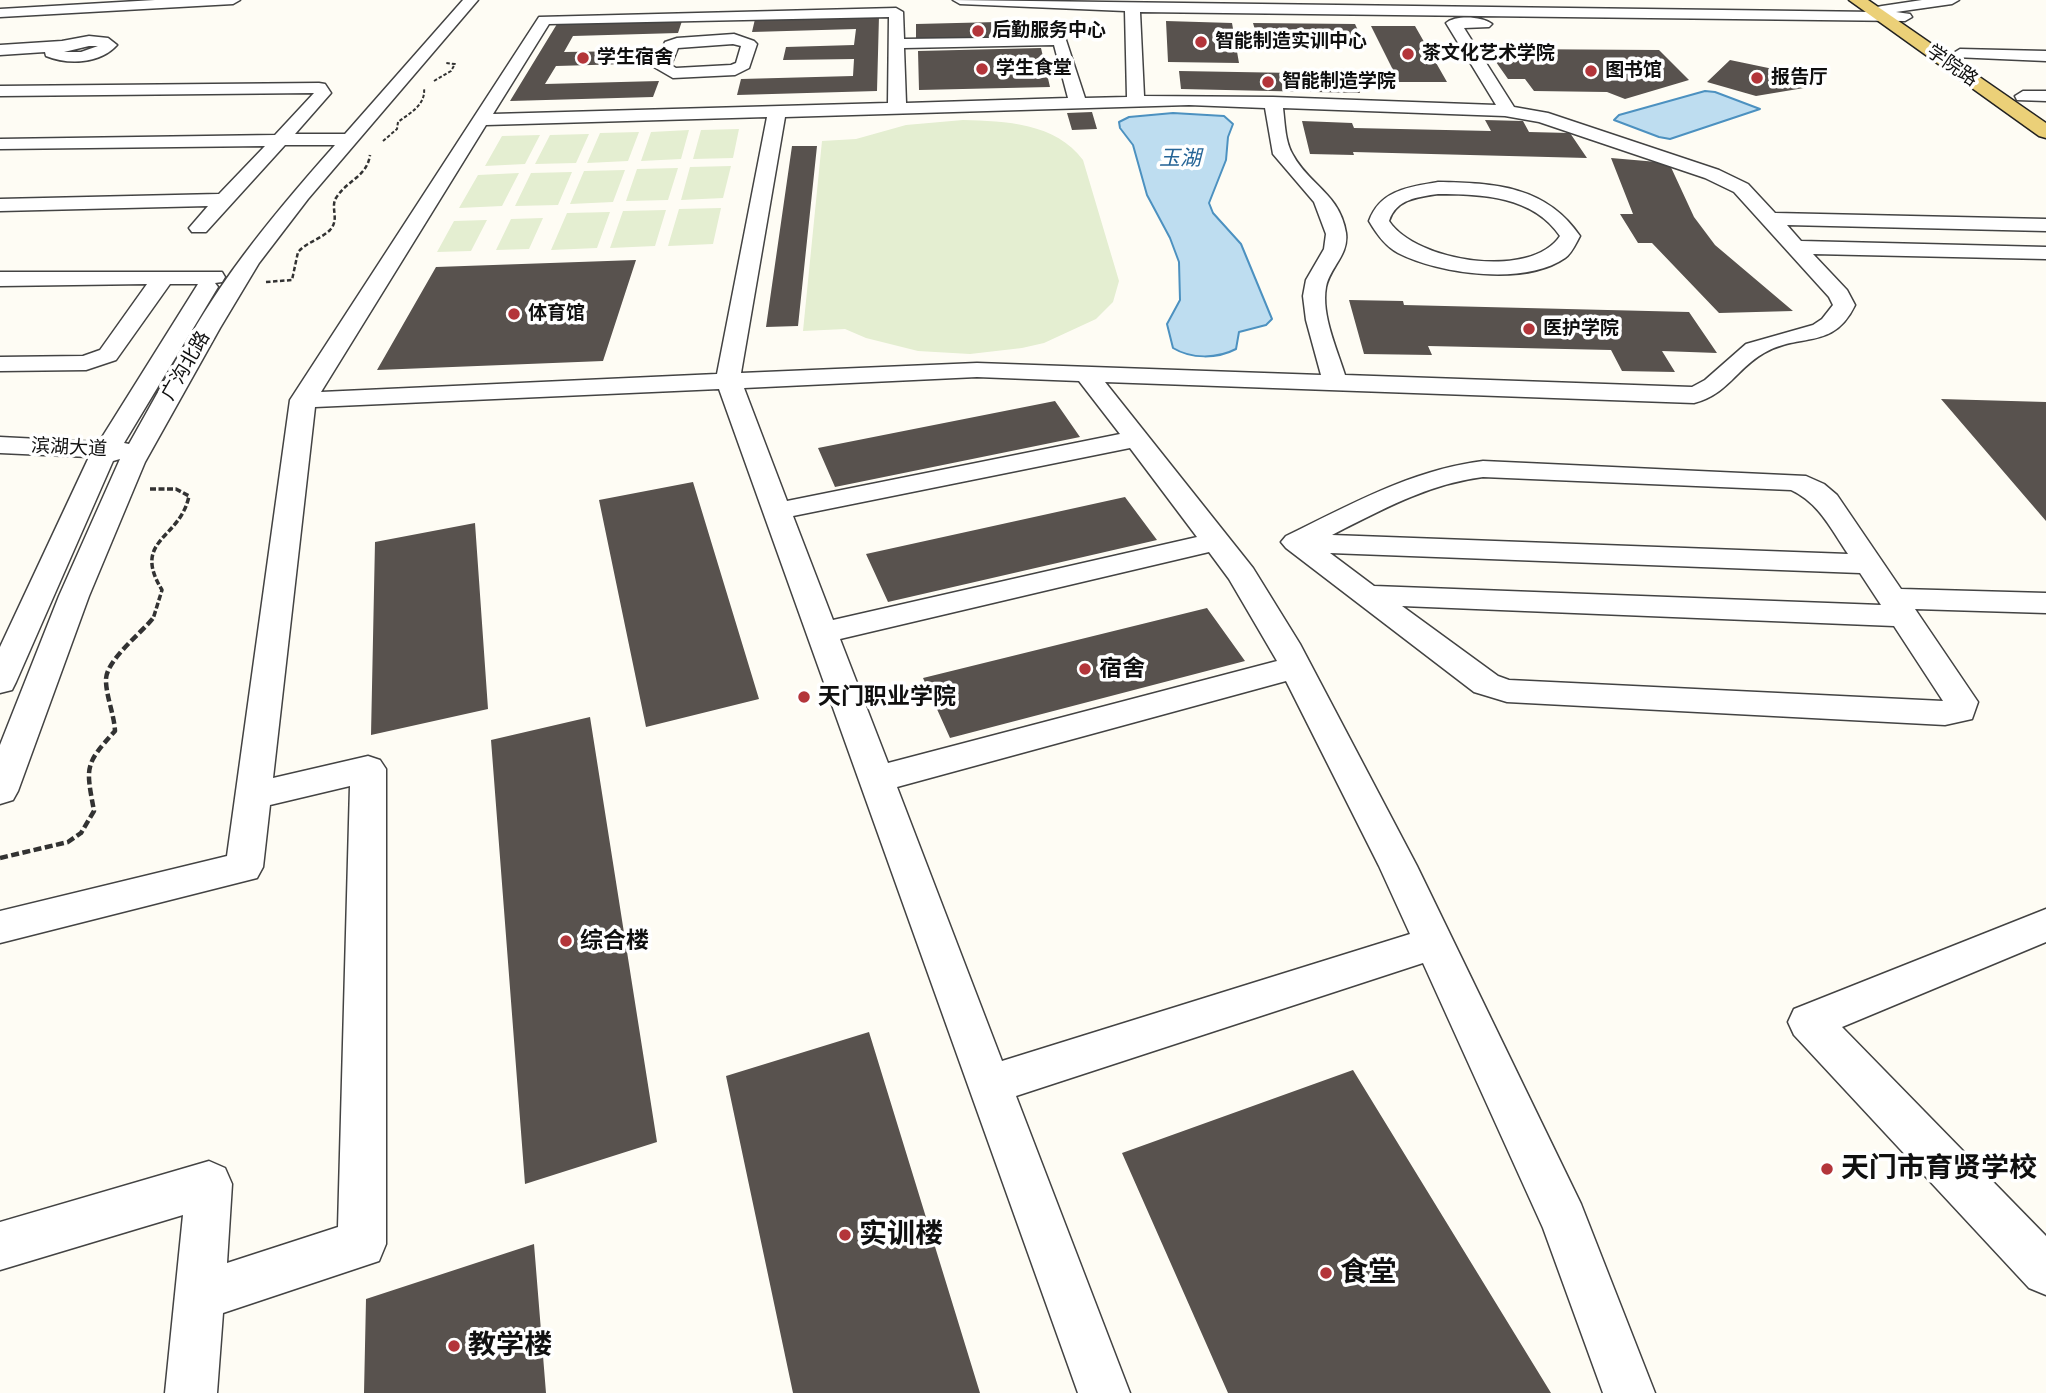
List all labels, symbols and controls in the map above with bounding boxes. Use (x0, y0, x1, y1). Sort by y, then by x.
place label: 后勤服务中心 (992, 20, 1106, 42)
marker: 后勤服务中心 (970, 23, 986, 39)
place label: 智能制造实训中心 (1215, 31, 1367, 53)
marker: 智能制造实训中心 (1193, 34, 1209, 50)
street label: 学院路 (1922, 40, 1982, 92)
place label: 茶文化艺术学院 (1422, 43, 1555, 65)
marker: 茶文化艺术学院 (1400, 46, 1416, 62)
place label: 学生宿舍 (597, 47, 673, 69)
marker: 学生宿舍 (575, 50, 591, 66)
place label: 学生食堂 (996, 58, 1072, 80)
place label: 图书馆 (1605, 60, 1662, 82)
marker: 学生食堂 (974, 61, 990, 77)
marker: 图书馆 (1583, 63, 1599, 79)
place label: 报告厅 (1771, 67, 1828, 89)
marker: 报告厅 (1749, 70, 1765, 86)
place label: 智能制造学院 (1282, 71, 1396, 93)
marker: 智能制造学院 (1260, 74, 1276, 90)
water label: 玉湖 (1159, 146, 1201, 172)
place label: 体育馆 (528, 303, 585, 325)
marker: 体育馆 (506, 306, 522, 322)
place label: 医护学院 (1543, 318, 1619, 340)
marker: 医护学院 (1521, 321, 1537, 337)
street label: 广沟北路 (157, 327, 215, 405)
street label: 滨湖大道 (30, 435, 108, 461)
place label: 宿舍 (1099, 655, 1145, 683)
marker: 宿舍 (1077, 661, 1093, 677)
place label: 天门职业学院 (818, 683, 956, 711)
marker: 天门职业学院 (796, 689, 812, 705)
place label: 综合楼 (580, 927, 649, 955)
marker: 综合楼 (558, 933, 574, 949)
place label: 天门市育贤学校 (1841, 1152, 2037, 1186)
marker: 天门市育贤学校 (1819, 1161, 1835, 1177)
place label: 实训楼 (859, 1218, 943, 1252)
marker: 实训楼 (837, 1227, 853, 1243)
place label: 食堂 (1340, 1256, 1396, 1290)
marker: 食堂 (1318, 1265, 1334, 1281)
place label: 教学楼 (468, 1329, 552, 1363)
marker: 教学楼 (446, 1338, 462, 1354)

